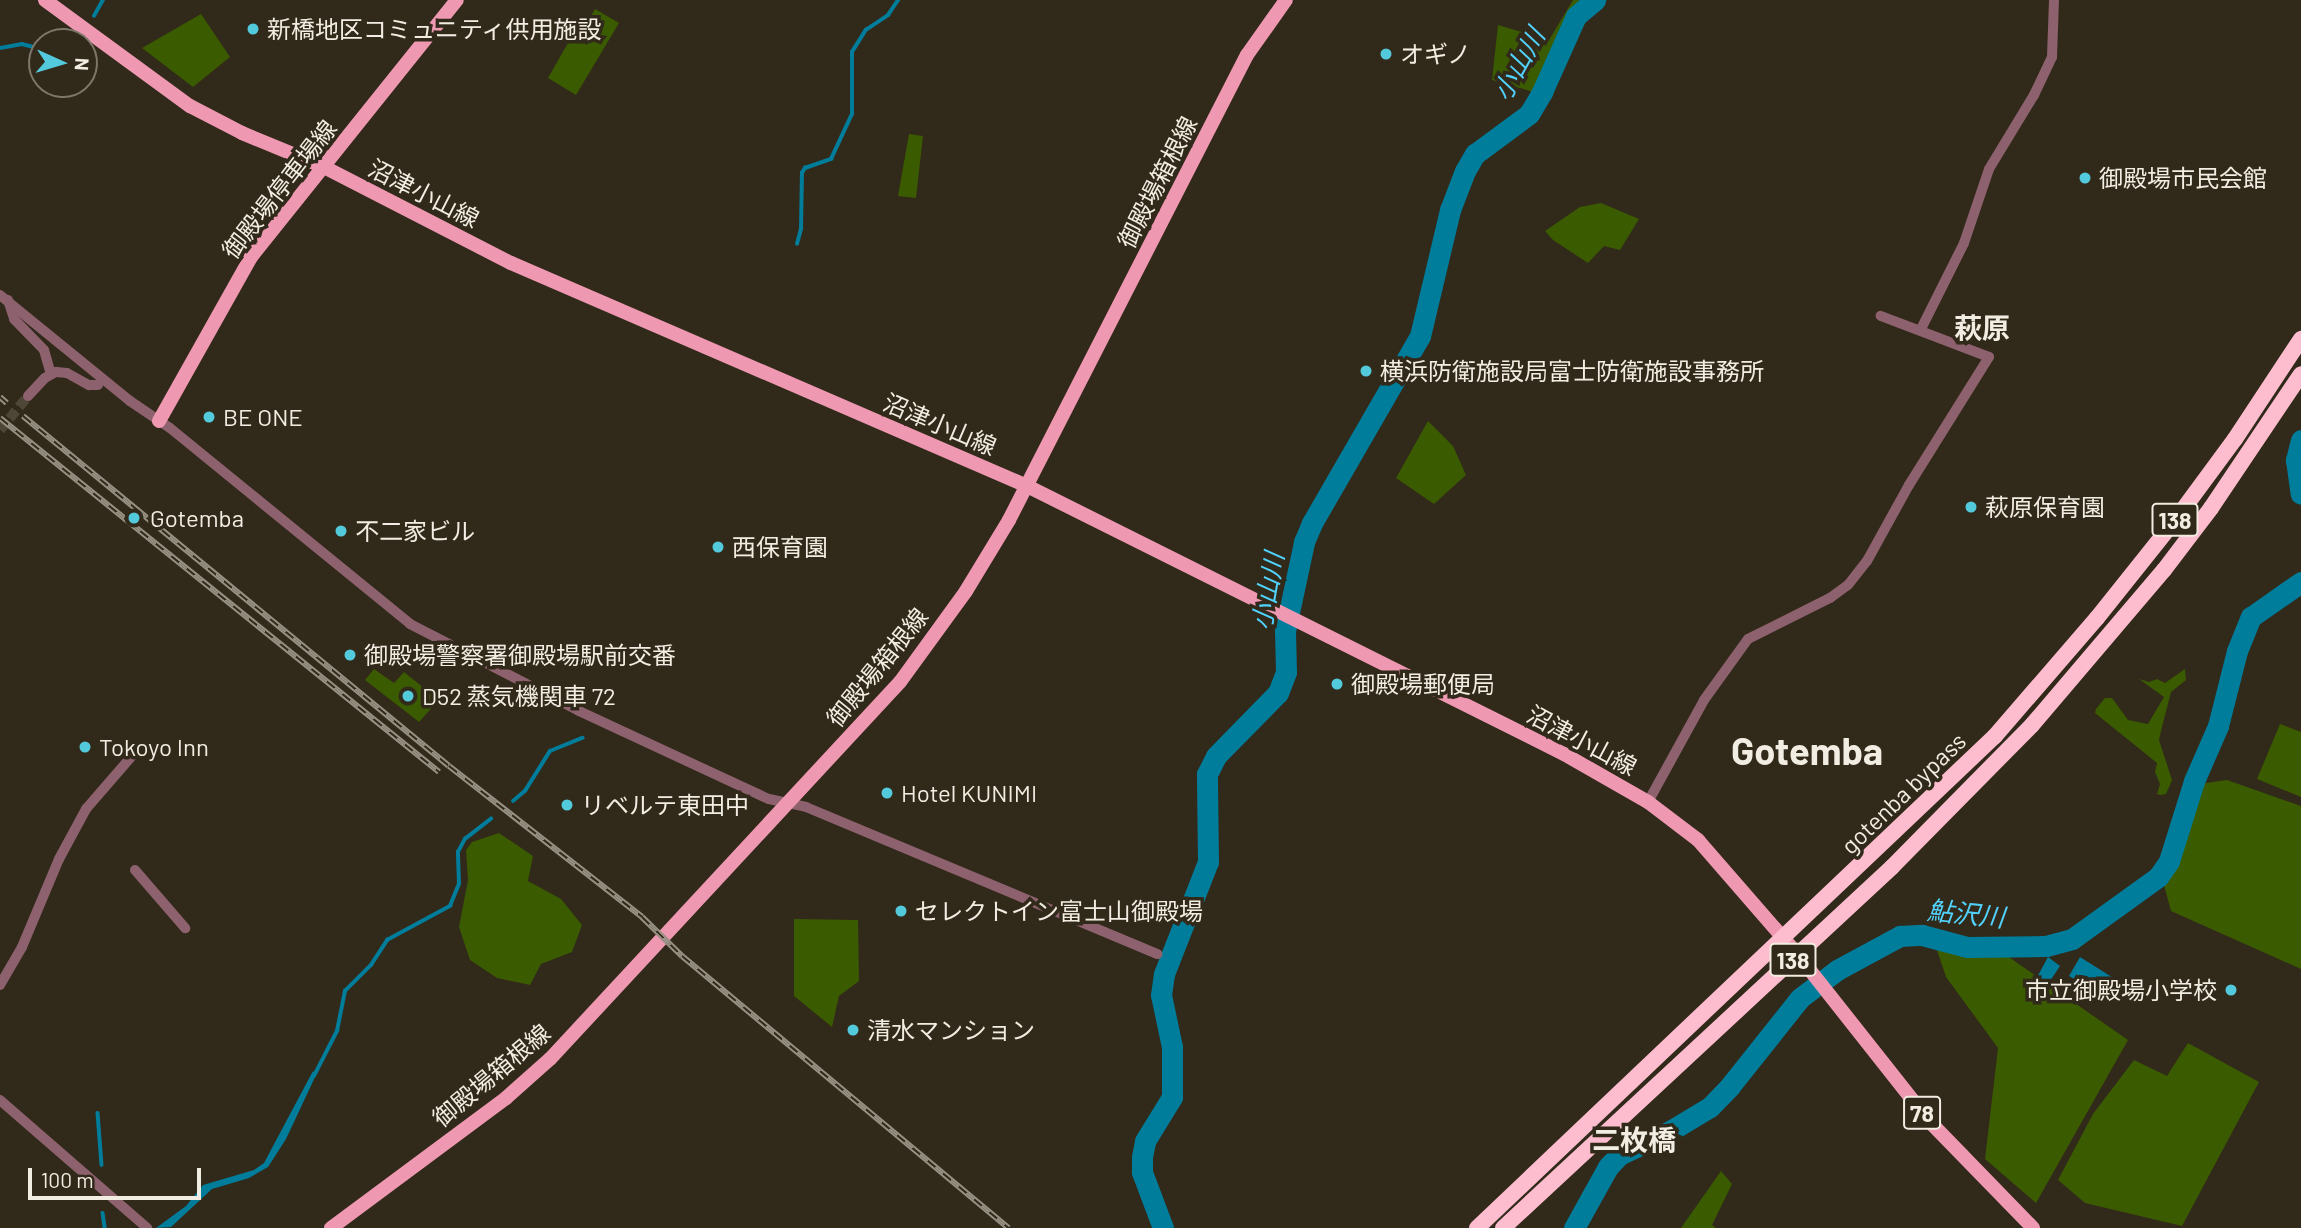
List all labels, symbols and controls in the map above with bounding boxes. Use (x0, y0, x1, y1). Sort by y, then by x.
place label: 新橋地区コミュニティ供用施設 (267, 15, 603, 43)
marker: 新橋地区コミュニティ供用施設 (245, 21, 261, 37)
water label: 小山川 (1485, 22, 1551, 106)
north arrow (28, 28, 98, 98)
place label: オギノ (1400, 40, 1472, 68)
marker: オギノ (1378, 46, 1394, 62)
text: N (71, 57, 94, 71)
street label: 御殿場箱根線 (1111, 111, 1203, 253)
street label: 御殿場停車場線 (216, 114, 342, 264)
street label: 沼津小山線 (364, 153, 484, 233)
place label: 御殿場市民会館 (2099, 164, 2267, 192)
marker: 御殿場市民会館 (2077, 170, 2093, 186)
district label: 萩原 (1954, 310, 2010, 344)
place label: 横浜防衛施設局富士防衛施設事務所 (1380, 357, 1764, 385)
marker: 横浜防衛施設局富士防衛施設事務所 (1358, 363, 1374, 379)
street label: 沼津小山線 (879, 387, 1001, 461)
place label: BE ONE (223, 403, 303, 431)
marker: BE ONE (201, 409, 217, 425)
place label: 萩原保育園 (1985, 493, 2105, 521)
marker: 萩原保育園 (1963, 499, 1979, 515)
road number: 138 (2150, 500, 2200, 540)
place label: Gotemba (150, 504, 244, 532)
marker: Gotemba (124, 508, 144, 528)
place label: 不二家ビル (355, 517, 475, 545)
marker: 不二家ビル (333, 523, 349, 539)
place label: 西保育園 (732, 533, 828, 561)
marker: 西保育園 (710, 539, 726, 555)
water label: 小山川 (1245, 550, 1289, 632)
street label: 御殿場箱根線 (820, 602, 934, 732)
place label: 御殿場警察署御殿場駅前交番 (364, 641, 676, 669)
marker: 御殿場警察署御殿場駅前交番 (342, 647, 358, 663)
place label: 御殿場郵便局 (1351, 670, 1495, 698)
marker: 御殿場郵便局 (1329, 676, 1345, 692)
place label: D52 蒸気機関車 72 (422, 682, 616, 710)
marker: D52 蒸気機関車 72 (400, 688, 416, 704)
street label: 沼津小山線 (1522, 699, 1642, 781)
street label: gotenba bypass (1835, 726, 1971, 860)
district label: Gotemba (1731, 728, 1883, 774)
place label: Tokoyo Inn (99, 733, 209, 761)
marker: Tokoyo Inn (77, 739, 93, 755)
place label: Hotel KUNIMI (901, 779, 1037, 807)
marker: Hotel KUNIMI (879, 785, 895, 801)
place label: リベルテ東田中 (581, 791, 749, 819)
marker: リベルテ東田中 (559, 797, 575, 813)
water label: 鮎沢川 (1926, 893, 2006, 933)
place label: セレクトイン富士山御殿場 (915, 897, 1203, 925)
marker: セレクトイン富士山御殿場 (893, 903, 909, 919)
road number: 138 (1769, 940, 1818, 979)
place label: 市立御殿場小学校 (2025, 976, 2217, 1004)
marker: 市立御殿場小学校 (2223, 982, 2239, 998)
place label: 清水マンション (867, 1016, 1035, 1044)
street label: 御殿場箱根線 (427, 1018, 555, 1132)
marker: 清水マンション (845, 1022, 861, 1038)
road number: 78 (1903, 1094, 1941, 1132)
district label: 二枚橋 (1592, 1122, 1676, 1156)
scale bar (32, 1154, 205, 1198)
text: 100 m (41, 1167, 94, 1192)

